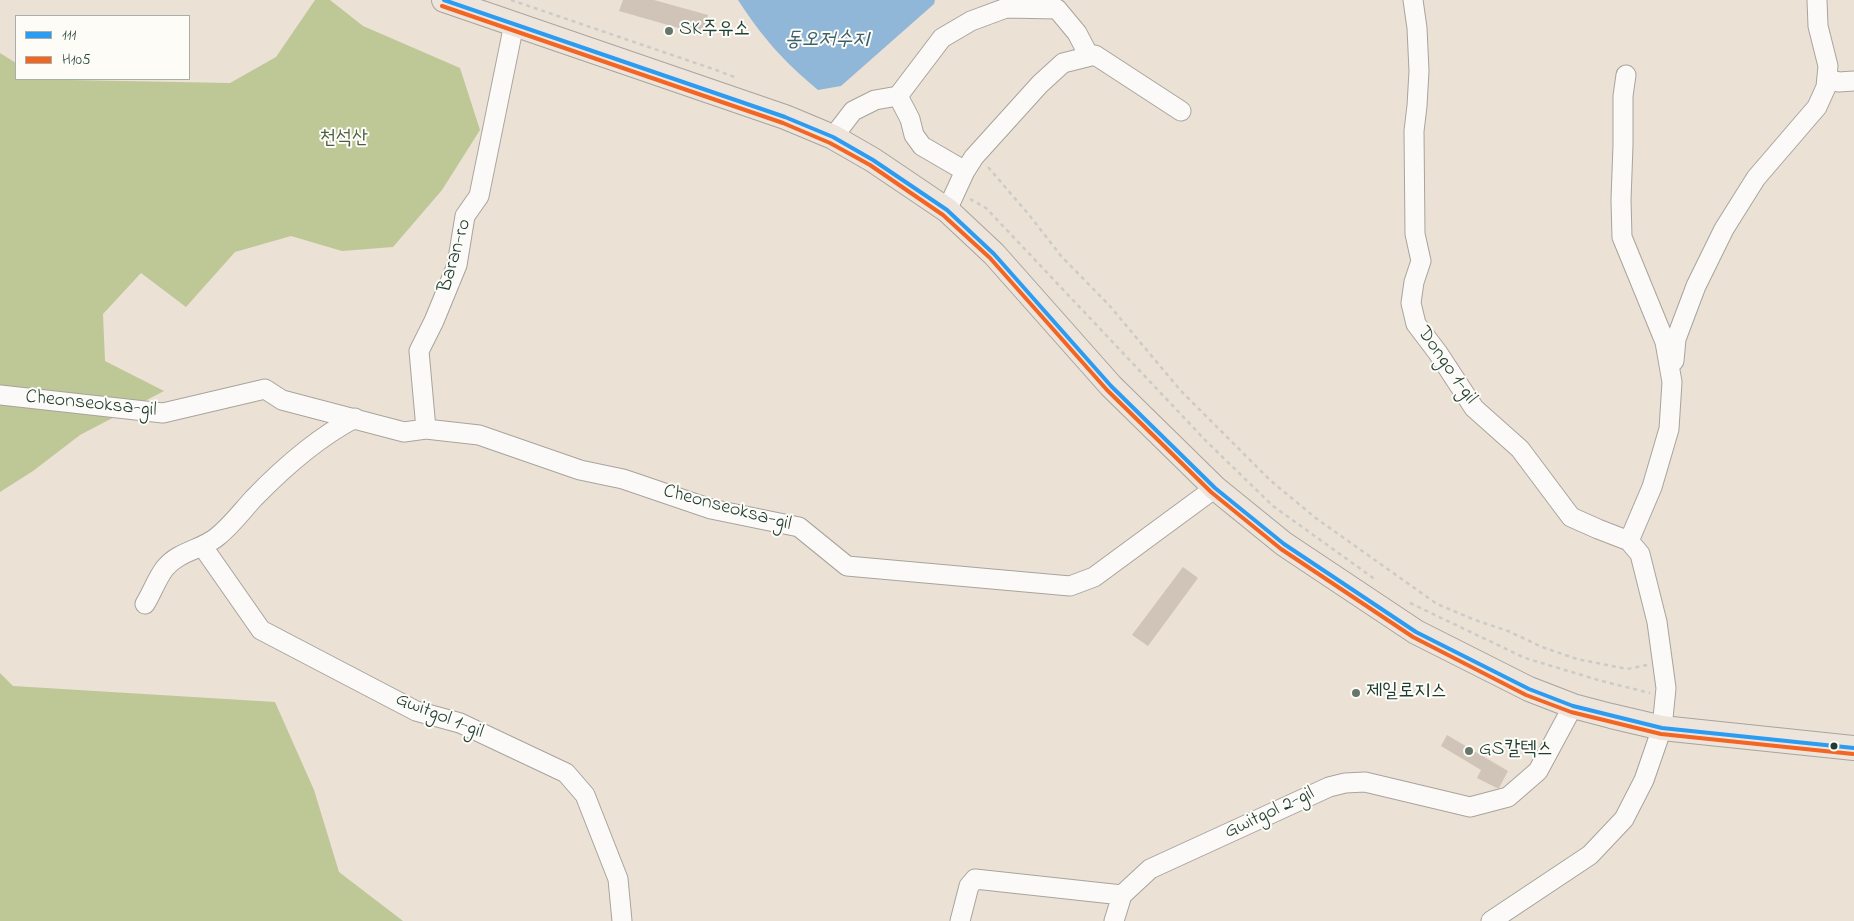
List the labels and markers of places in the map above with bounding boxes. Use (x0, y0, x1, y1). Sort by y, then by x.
place label: SK주유소 (679, 19, 750, 43)
marker: SK주유소 (663, 25, 675, 37)
place label: 제일로지스 (1366, 681, 1446, 705)
marker: 제일로지스 (1350, 687, 1362, 699)
place label: GS칼텍스 (1479, 739, 1553, 763)
unlabelled marker (1829, 741, 1839, 751)
marker: GS칼텍스 (1463, 745, 1475, 757)

